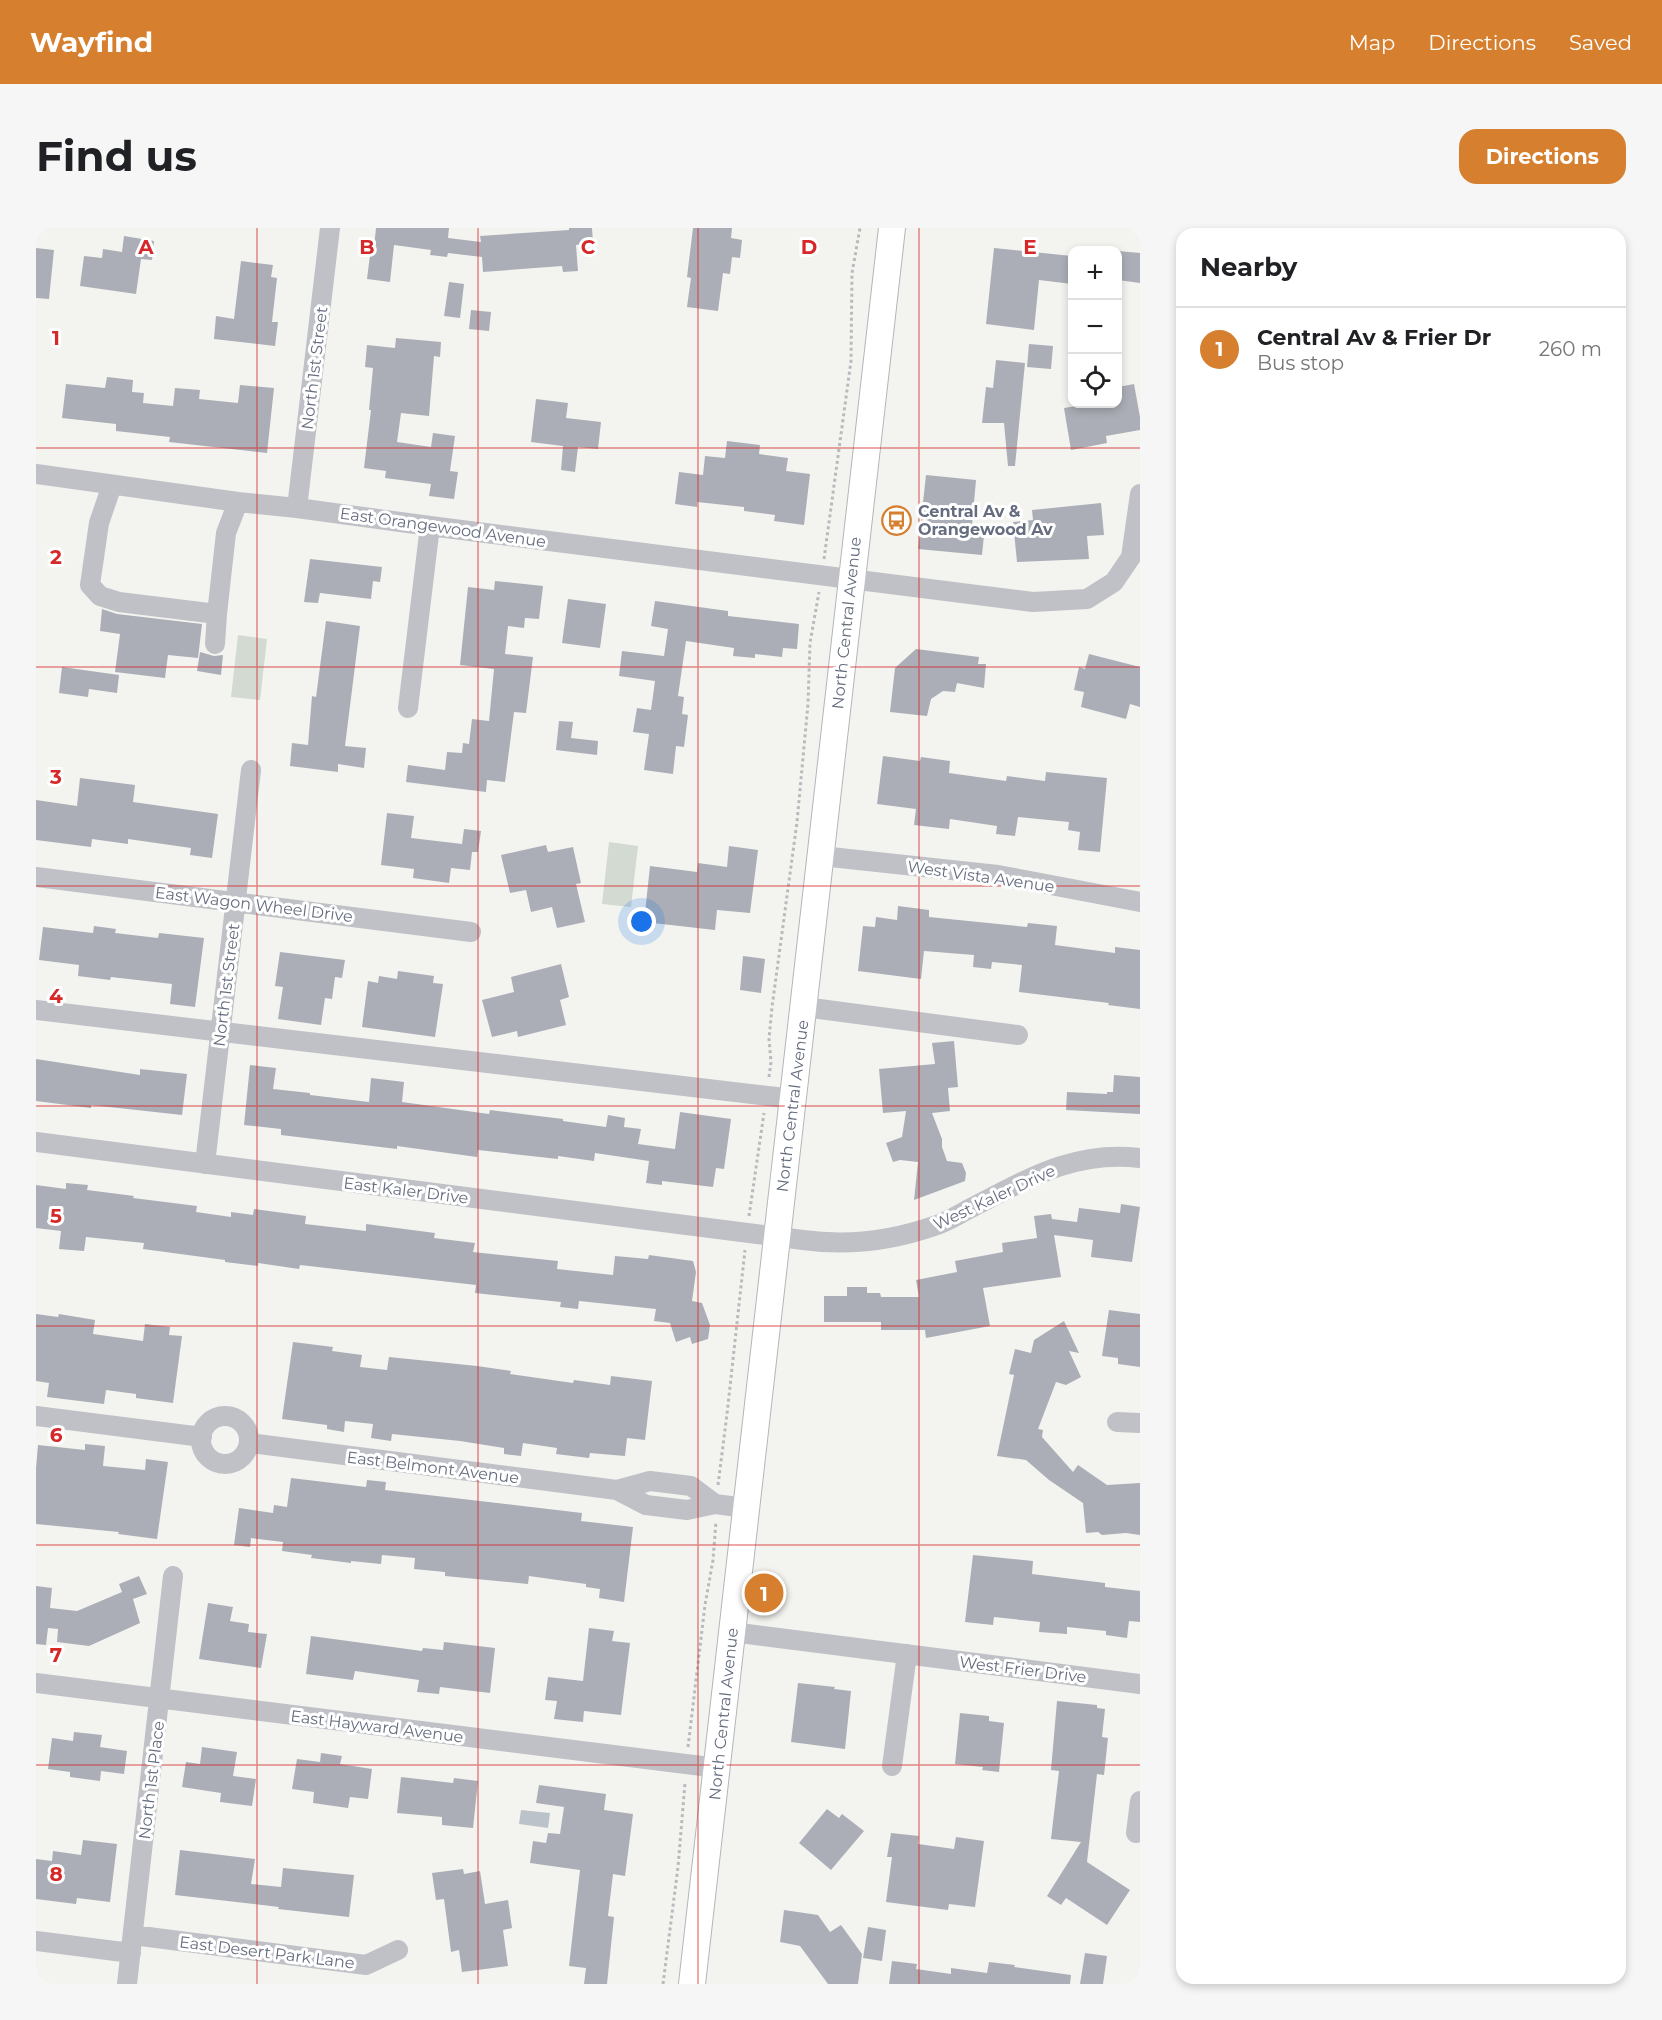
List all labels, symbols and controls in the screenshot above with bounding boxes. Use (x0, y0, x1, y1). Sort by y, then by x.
text: Wayfind (30, 25, 153, 59)
text: Map (1349, 30, 1395, 55)
text: Directions (1428, 30, 1536, 55)
text: Saved (1569, 30, 1632, 55)
button: Directions (1459, 129, 1626, 184)
text: Find us (36, 130, 197, 182)
text: A (137, 235, 154, 259)
text: B (359, 235, 375, 259)
text: C (581, 235, 596, 259)
text: D (801, 235, 817, 259)
text: E (1023, 235, 1037, 259)
map controls (1068, 246, 1122, 408)
button: + (1068, 246, 1122, 300)
text: Nearby (1200, 251, 1297, 283)
button: − (1068, 300, 1122, 354)
street label: North 1st Street (298, 305, 332, 431)
text: Central Av & Frier Dr (1257, 324, 1491, 351)
text: 1 (52, 326, 60, 350)
text: 1 (1216, 337, 1223, 361)
text: 260 m (1539, 337, 1602, 361)
text: Bus stop (1257, 351, 1344, 375)
button: locate (1068, 354, 1122, 408)
place label: Central Av & Orangewood Av (918, 502, 1053, 539)
street label: East Orangewood Avenue (339, 504, 547, 551)
bus stop icon: Central Av & Orangewood Av (881, 504, 913, 536)
street label: North Central Avenue (828, 536, 865, 710)
text: 2 (50, 545, 62, 569)
text: 3 (49, 765, 62, 789)
street label: West Vista Avenue (906, 857, 1056, 896)
street label: East Wagon Wheel Drive (154, 883, 354, 926)
your location (627, 907, 656, 936)
street label: North 1st Street (210, 922, 244, 1048)
text: 4 (49, 984, 63, 1008)
street label: North Central Avenue (773, 1019, 812, 1193)
street label: West Kaler Drive (930, 1161, 1058, 1234)
street label: East Kaler Drive (342, 1173, 469, 1208)
text: 5 (50, 1204, 62, 1228)
text: 6 (50, 1423, 63, 1447)
street label: East Belmont Avenue (346, 1447, 520, 1487)
pin: 1 (744, 1570, 784, 1616)
street label: North Central Avenue (705, 1627, 742, 1801)
text: 7 (50, 1643, 62, 1667)
street label: West Frier Drive (958, 1652, 1088, 1687)
street label: East Hayward Avenue (289, 1706, 464, 1747)
street label: North 1st Place (135, 1720, 168, 1840)
text: 8 (49, 1862, 63, 1886)
street label: East Desert Park Lane (178, 1932, 356, 1973)

